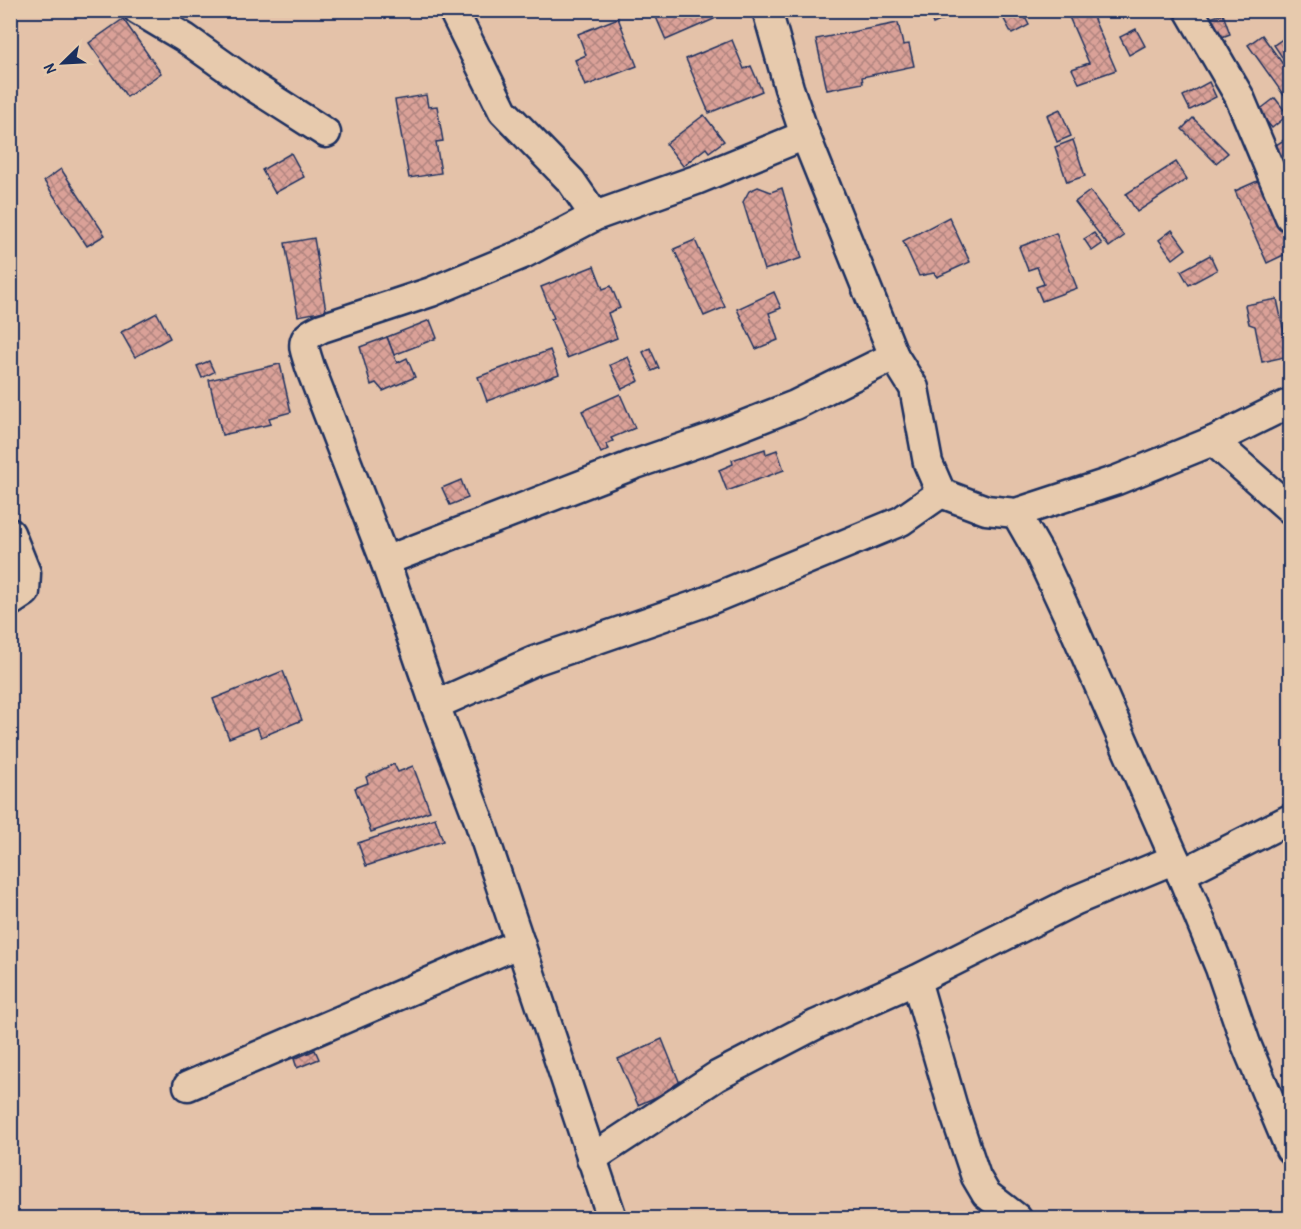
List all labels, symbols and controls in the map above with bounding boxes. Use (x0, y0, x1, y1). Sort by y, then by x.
north arrow (33, 33, 93, 93)
text: N (37, 60, 61, 77)

